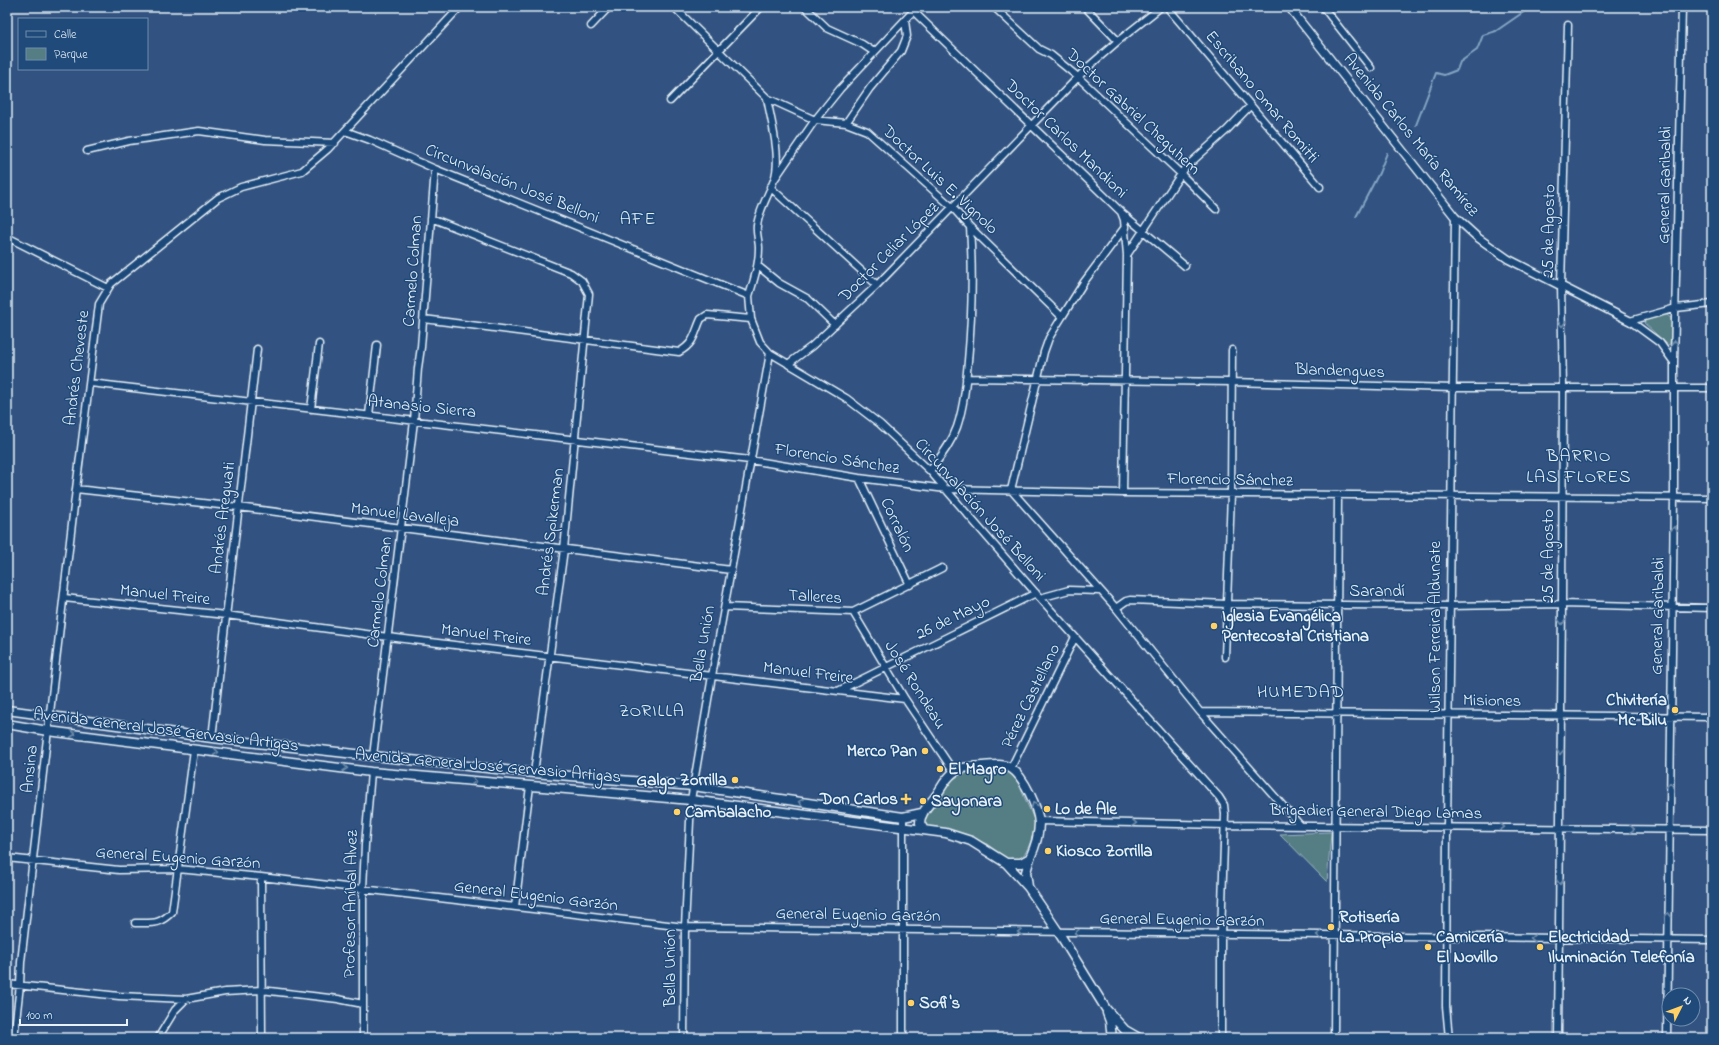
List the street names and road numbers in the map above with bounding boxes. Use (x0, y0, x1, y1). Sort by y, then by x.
street label: Escribano Omar Romitti (1199, 25, 1325, 169)
street label: Doctor Gabriel Cheguhem (1058, 42, 1206, 183)
street label: Avenida Carlos María Ramírez (1337, 48, 1485, 223)
street label: Doctor Carlos Mandioni (998, 73, 1133, 204)
street label: Doctor Luis E. Vignolo (874, 119, 1004, 242)
street label: General Garibaldi (1651, 126, 1679, 244)
street label: Circunvalación José Belloni (421, 138, 603, 230)
street label: 25 de Agosto (1536, 184, 1564, 278)
street label: Doctor Celiar López (832, 195, 946, 309)
street label: Carmelo Colman (397, 214, 429, 328)
street label: Andrés Cheveste (58, 309, 97, 427)
street label: Blandengues (1294, 357, 1385, 387)
street label: Atanasio Sierra (366, 389, 478, 425)
street label: Circunvalación José Belloni (909, 433, 1051, 587)
street label: Florencio Sánchez (772, 437, 902, 481)
street label: Andrés Areguati (204, 460, 244, 576)
street label: Florencio Sánchez (1166, 466, 1294, 494)
street label: Andrés Spikerman (531, 467, 571, 597)
street label: Corralón (873, 493, 921, 557)
street label: Manuel Lavalleja (349, 496, 461, 534)
street label: 25 de Agosto (1536, 509, 1563, 603)
street label: Carmelo Colman (361, 535, 399, 649)
street label: Wilson Ferreira Aldunate (1423, 541, 1448, 713)
street label: General Garibaldi (1644, 557, 1672, 675)
street label: Manuel Freire (119, 578, 212, 612)
street label: Sarandí (1349, 579, 1405, 604)
street label: Talleres (787, 583, 843, 611)
street label: 26 de Mayo (912, 589, 995, 648)
street label: Bella Unión (684, 604, 722, 685)
street label: Manuel Freire (439, 617, 533, 653)
street label: José Rondeau (878, 636, 952, 734)
street label: Pérez Castellano (995, 639, 1067, 752)
street label: Manuel Freire (761, 655, 855, 691)
street label: Misiones (1462, 688, 1522, 714)
street label: Avenida General José Gervasio Artigas (32, 701, 300, 761)
street label: Avenida General José Gervasio Artigas (354, 742, 622, 792)
street label: Ansina (15, 744, 45, 794)
street label: Brigadier General Diego Lamas (1268, 798, 1482, 828)
street label: Profesor Aníbal Alvez (337, 829, 365, 978)
street label: General Eugenio Garzón (95, 840, 261, 878)
street label: General Eugenio Garzón (452, 874, 619, 920)
street label: General Eugenio Garzón (775, 901, 941, 931)
street label: General Eugenio Garzón (1099, 906, 1265, 936)
street label: Bella Unión (658, 929, 683, 1008)

